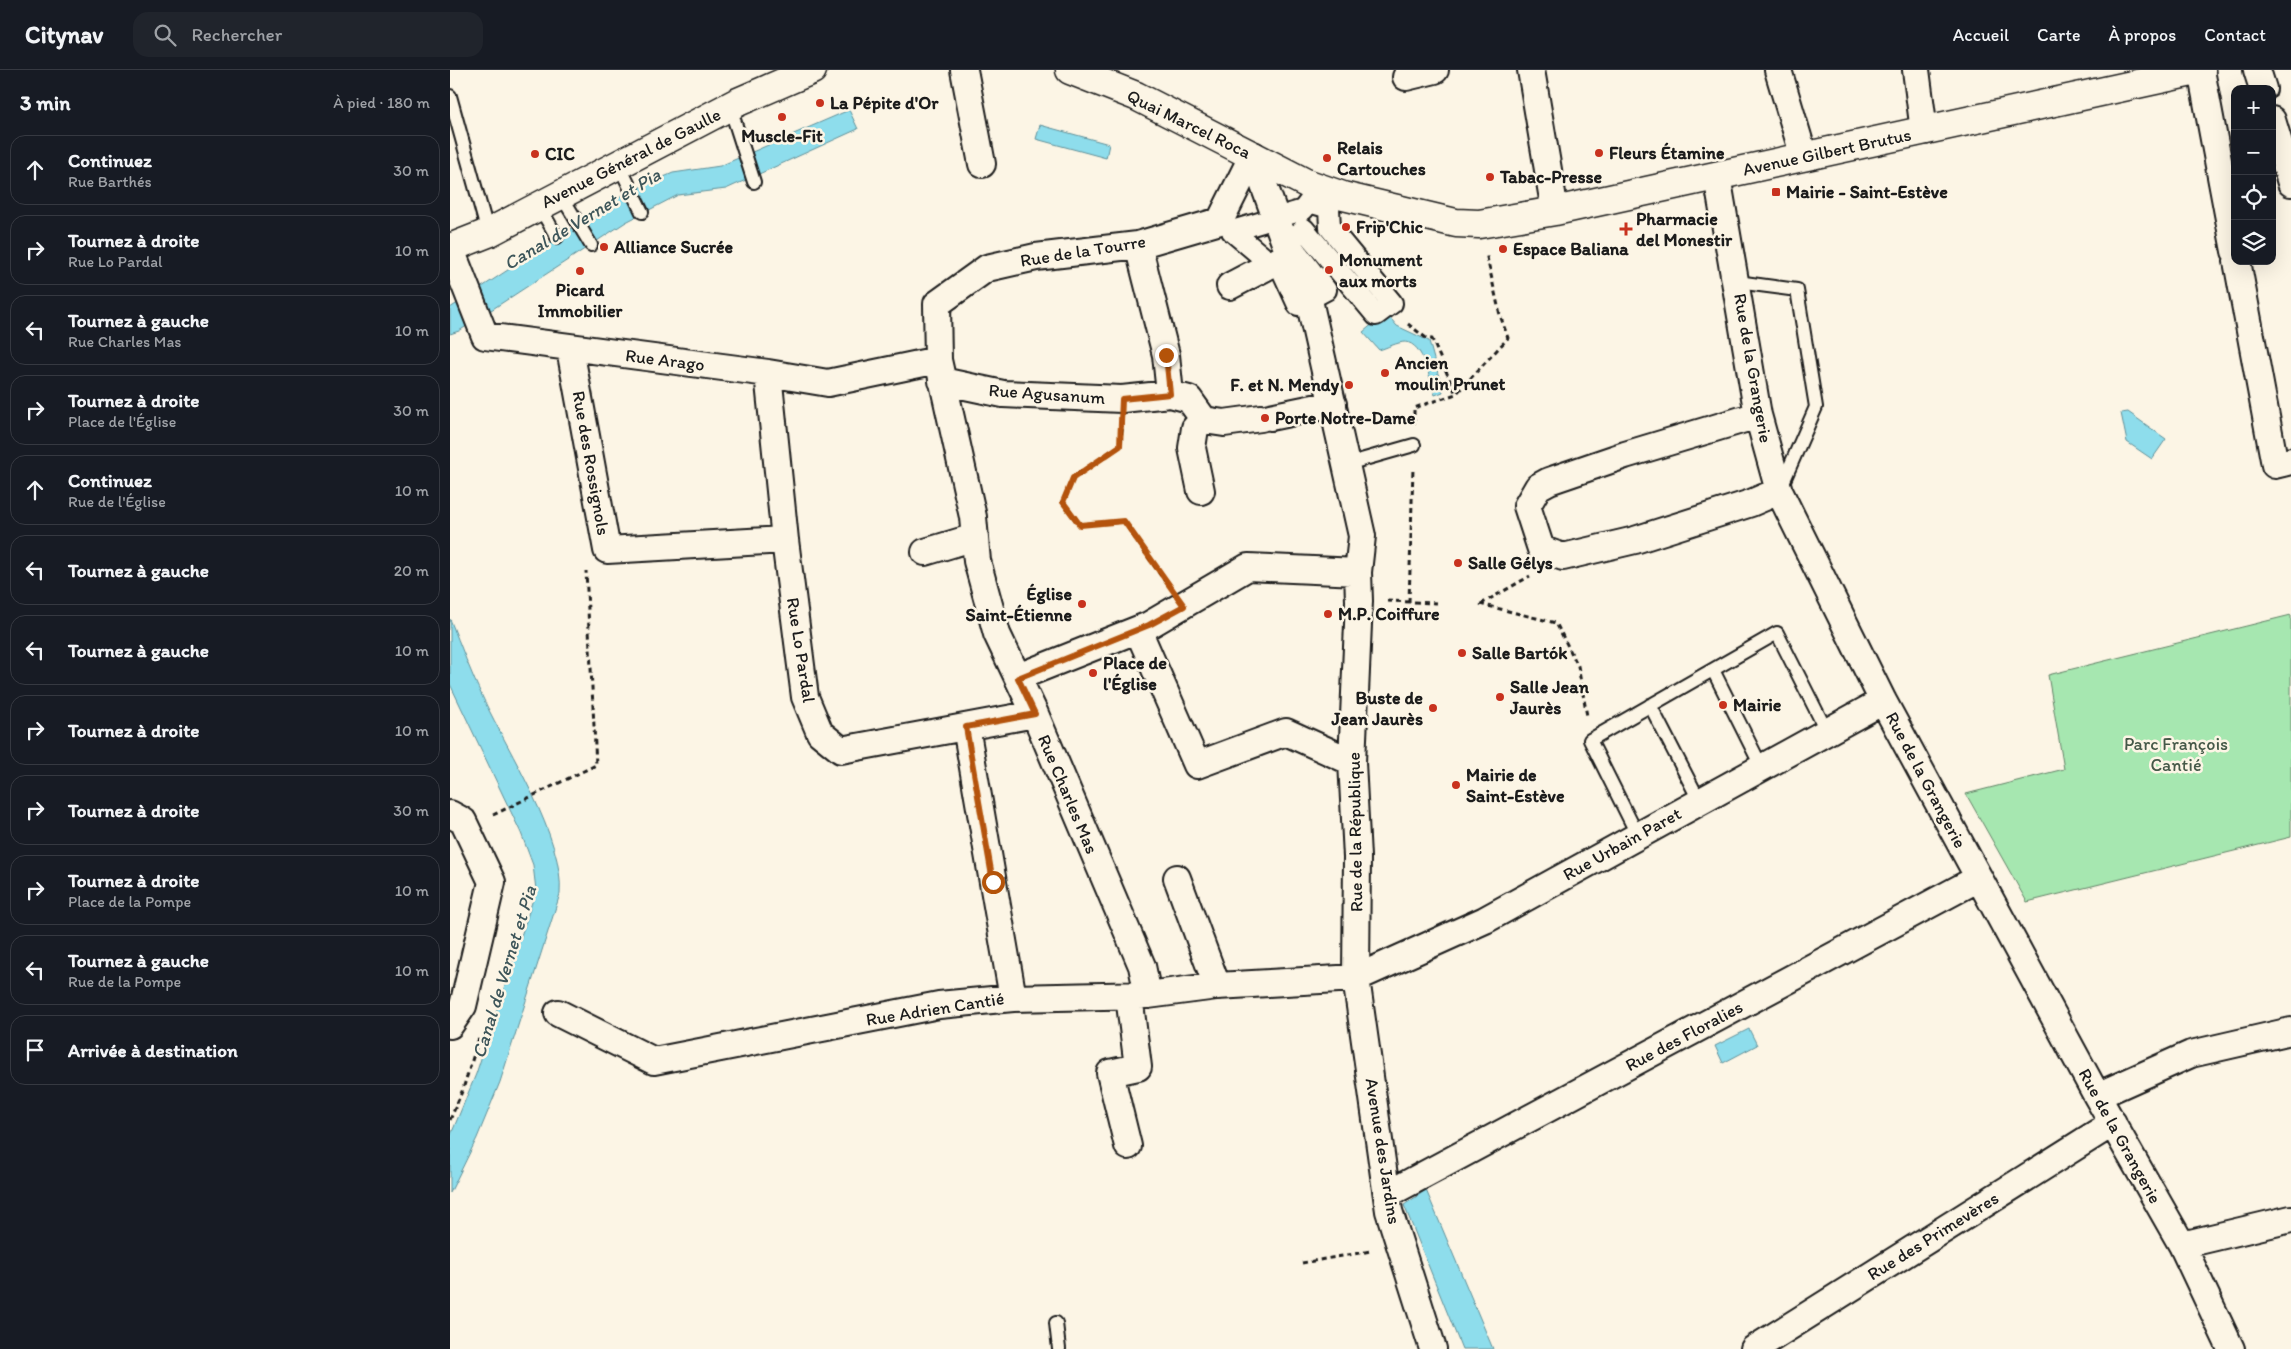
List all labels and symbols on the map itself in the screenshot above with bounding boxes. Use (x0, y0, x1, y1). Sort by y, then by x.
street label: Quai Marcel Roca (1123, 84, 1255, 164)
place label: La Pépite d'Or (830, 92, 939, 114)
marker: La Pépite d'Or (814, 97, 826, 109)
street label: Avenue Général de Gaulle (538, 103, 724, 213)
marker: Muscle-Fit (776, 111, 788, 123)
street label: Avenue Gilbert Brutus (1741, 123, 1913, 181)
place label: Muscle-Fit (741, 125, 823, 147)
place label: Relais Cartouches (1337, 137, 1426, 180)
place label: Fleurs Étamine (1609, 142, 1725, 164)
place label: CIC (545, 143, 575, 165)
marker: Fleurs Étamine (1593, 147, 1605, 159)
marker: CIC (529, 148, 541, 160)
marker: Relais Cartouches (1321, 152, 1333, 164)
water label: Canal de Vernet et Pia (499, 163, 665, 275)
place label: Tabac-Presse (1499, 166, 1602, 188)
marker: Tabac-Presse (1484, 171, 1496, 183)
place label: Mairie - Saint-Estève (1786, 181, 1948, 203)
marker: Mairie - Saint-Estève (1770, 186, 1782, 198)
place label: Pharmacie del Monestir (1636, 208, 1733, 251)
place label: Frip'Chic (1356, 216, 1424, 238)
marker: Frip'Chic (1340, 221, 1352, 233)
marker: Pharmacie del Monestir (1620, 223, 1632, 235)
street label: Rue de la Tourre (1019, 230, 1147, 272)
place label: Alliance Sucrée (613, 236, 734, 258)
place label: Espace Baliana (1513, 238, 1629, 260)
marker: Alliance Sucrée (598, 241, 610, 253)
marker: Espace Baliana (1497, 243, 1509, 255)
place label: Monument aux morts (1339, 249, 1423, 292)
marker: Monument aux morts (1323, 264, 1335, 276)
marker: Picard Immobilier (574, 265, 586, 277)
place label: Picard Immobilier (538, 279, 624, 322)
street label: Rue de la Grangerie (1729, 292, 1777, 444)
street label: Rue Arago (624, 344, 706, 376)
route end (1155, 344, 1178, 367)
place label: Ancien moulin Prunet (1394, 352, 1506, 395)
marker: Ancien moulin Prunet (1379, 367, 1391, 379)
place label: F. et N. Mendy (1230, 374, 1339, 396)
street label: Rue Agusanum (988, 379, 1106, 409)
marker: F. et N. Mendy (1343, 379, 1355, 391)
street label: Rue des Rossignols (567, 389, 615, 537)
place label: Porte Notre-Dame (1275, 407, 1416, 429)
marker: Porte Notre-Dame (1259, 412, 1271, 424)
place label: Salle Gélys (1468, 552, 1553, 574)
marker: Salle Gélys (1452, 557, 1464, 569)
place label: Église Saint-Étienne (966, 583, 1072, 626)
street label: Rue Lo Pardal (782, 596, 820, 704)
marker: Église Saint-Étienne (1076, 598, 1088, 610)
place label: M.P. Coiffure (1338, 603, 1440, 625)
marker: M.P. Coiffure (1322, 608, 1334, 620)
place label: Salle Bartók (1472, 642, 1568, 664)
marker: Salle Bartók (1456, 647, 1468, 659)
place label: Place de l'Église (1103, 652, 1167, 695)
marker: Place de l'Église (1087, 667, 1099, 679)
place label: Salle Jean Jaurès (1509, 676, 1590, 719)
place label: Buste de Jean Jaurès (1330, 687, 1423, 730)
marker: Salle Jean Jaurès (1494, 691, 1506, 703)
place label: Mairie (1733, 694, 1782, 716)
marker: Mairie (1717, 699, 1729, 711)
marker: Buste de Jean Jaurès (1427, 702, 1439, 714)
street label: Rue de la Grangerie (1881, 708, 1971, 852)
street label: Rue Charles Mas (1033, 731, 1103, 857)
park label: Parc François Cantié (2124, 733, 2228, 776)
street label: Rue de la République (1343, 752, 1367, 912)
place label: Mairie de Saint-Estève (1466, 764, 1565, 807)
marker: Mairie de Saint-Estève (1450, 779, 1462, 791)
street label: Rue Urbain Paret (1559, 802, 1685, 886)
route start (982, 871, 1005, 894)
water label: Canal de Vernet et Pia (467, 883, 541, 1061)
street label: Rue Adrien Cantié (864, 987, 1006, 1031)
street label: Rue des Floralies (1621, 996, 1747, 1076)
street label: Rue de la Grangerie (2074, 1064, 2166, 1208)
street label: Avenue des Jardins (1361, 1076, 1405, 1226)
street label: Rue des Primevères (1863, 1187, 2003, 1285)

